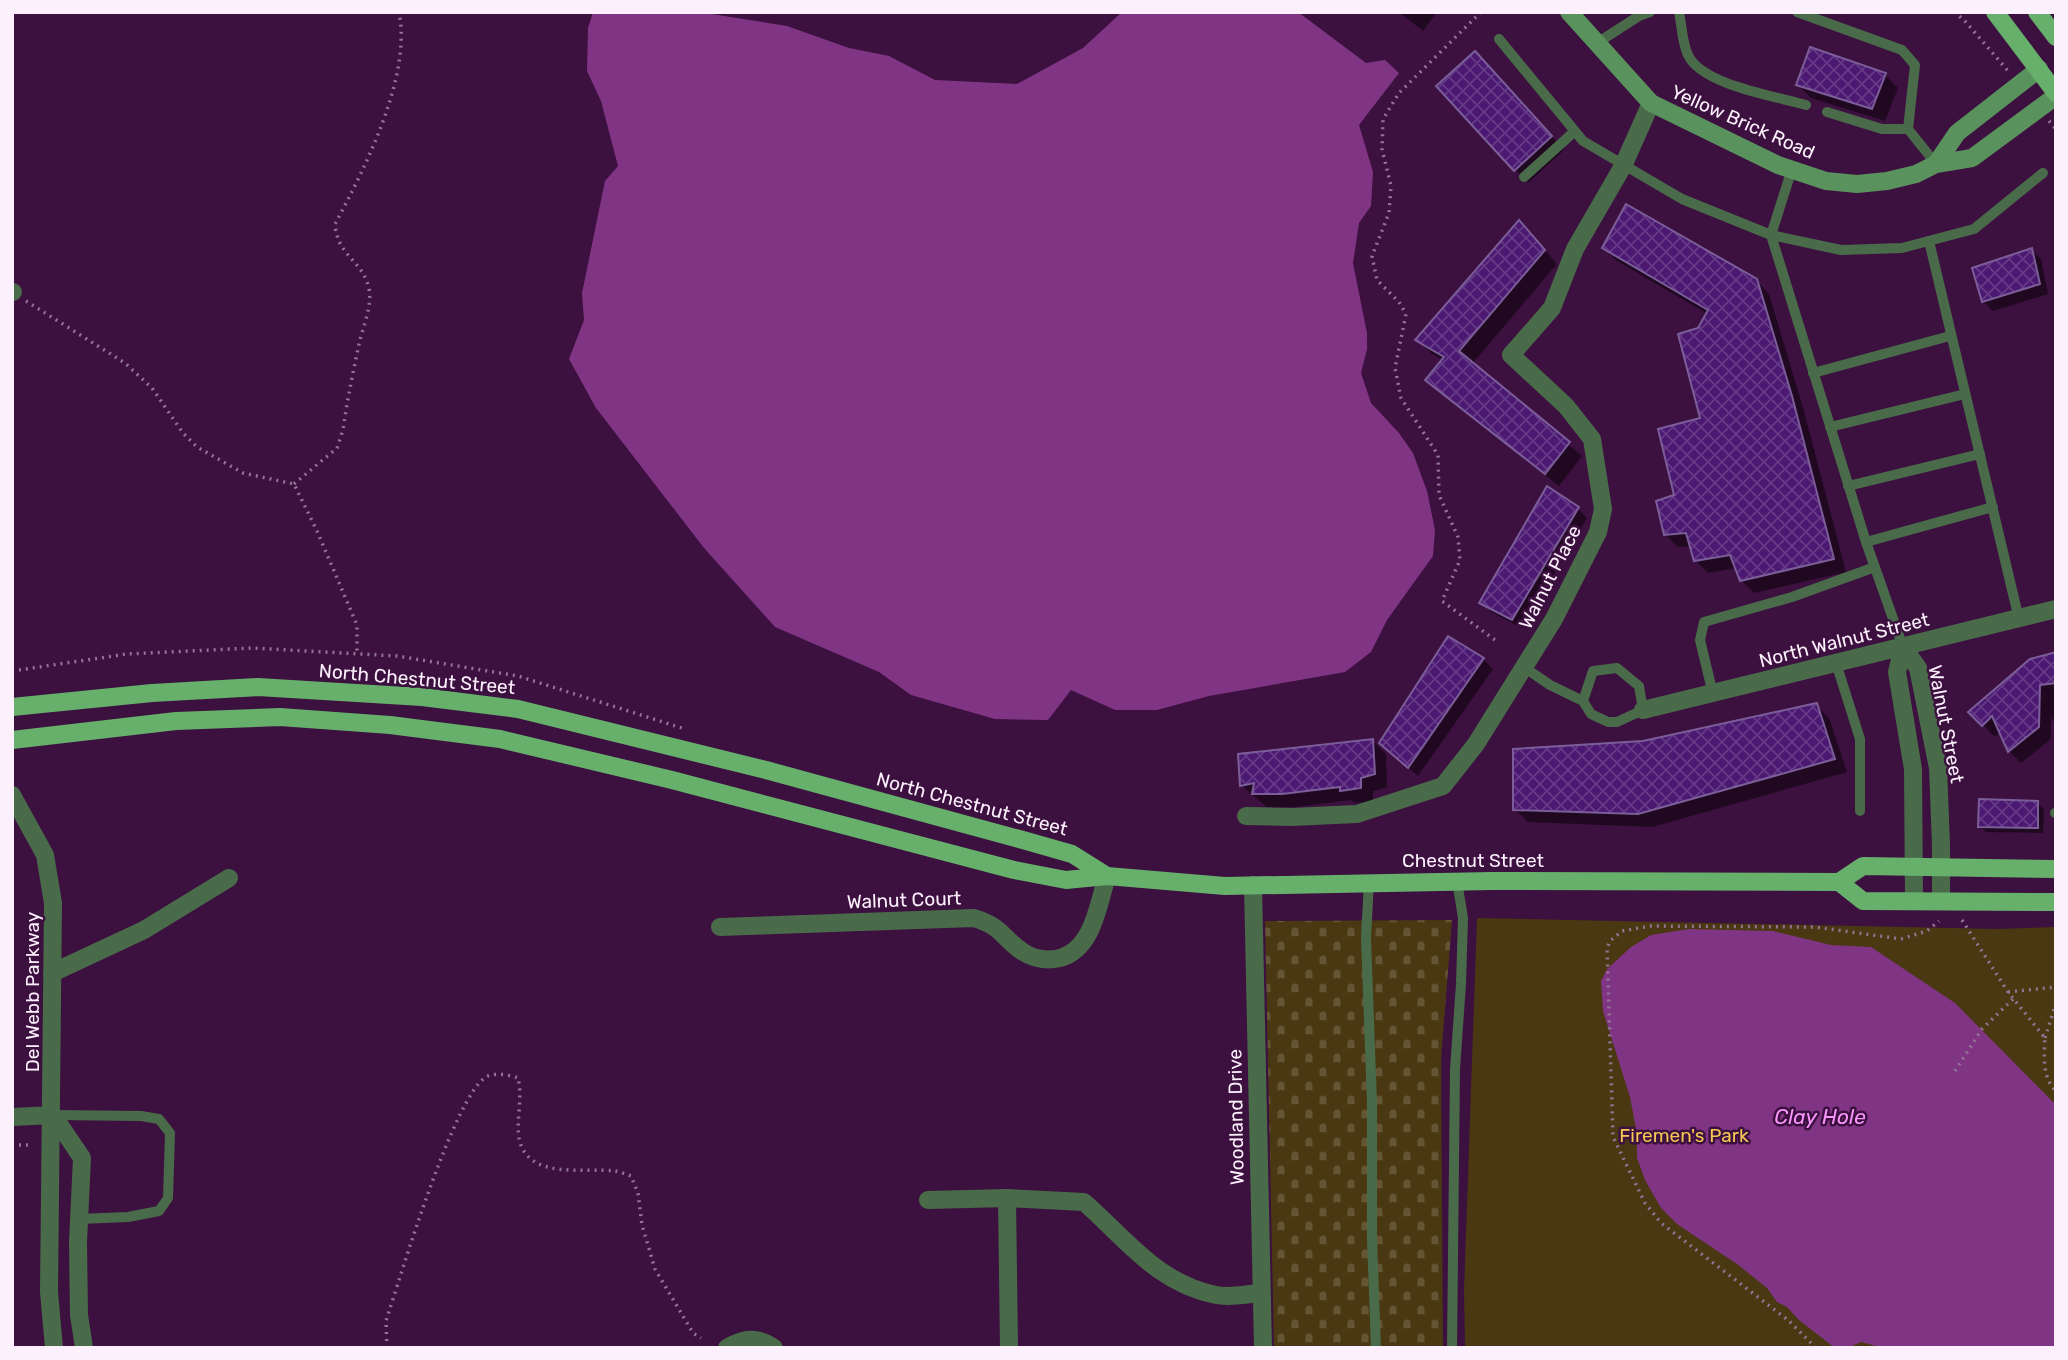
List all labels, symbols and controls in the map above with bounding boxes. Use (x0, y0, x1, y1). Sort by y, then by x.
street label: Yellow Brick Road (1668, 80, 1818, 164)
street label: Walnut Place (1514, 521, 1586, 633)
street label: North Walnut Street (1757, 608, 1932, 672)
street label: North Chestnut Street (318, 659, 517, 699)
street label: Walnut Street (1923, 663, 1969, 786)
street label: North Chestnut Street (874, 767, 1071, 841)
street label: Chestnut Street (1402, 849, 1545, 872)
street label: Walnut Court (846, 886, 962, 913)
street label: Del Webb Parkway (21, 912, 44, 1072)
street label: Woodland Drive (1223, 1049, 1249, 1185)
water label: Clay Hole (1774, 1104, 1866, 1129)
park label: Firemen's Park (1619, 1124, 1749, 1147)

